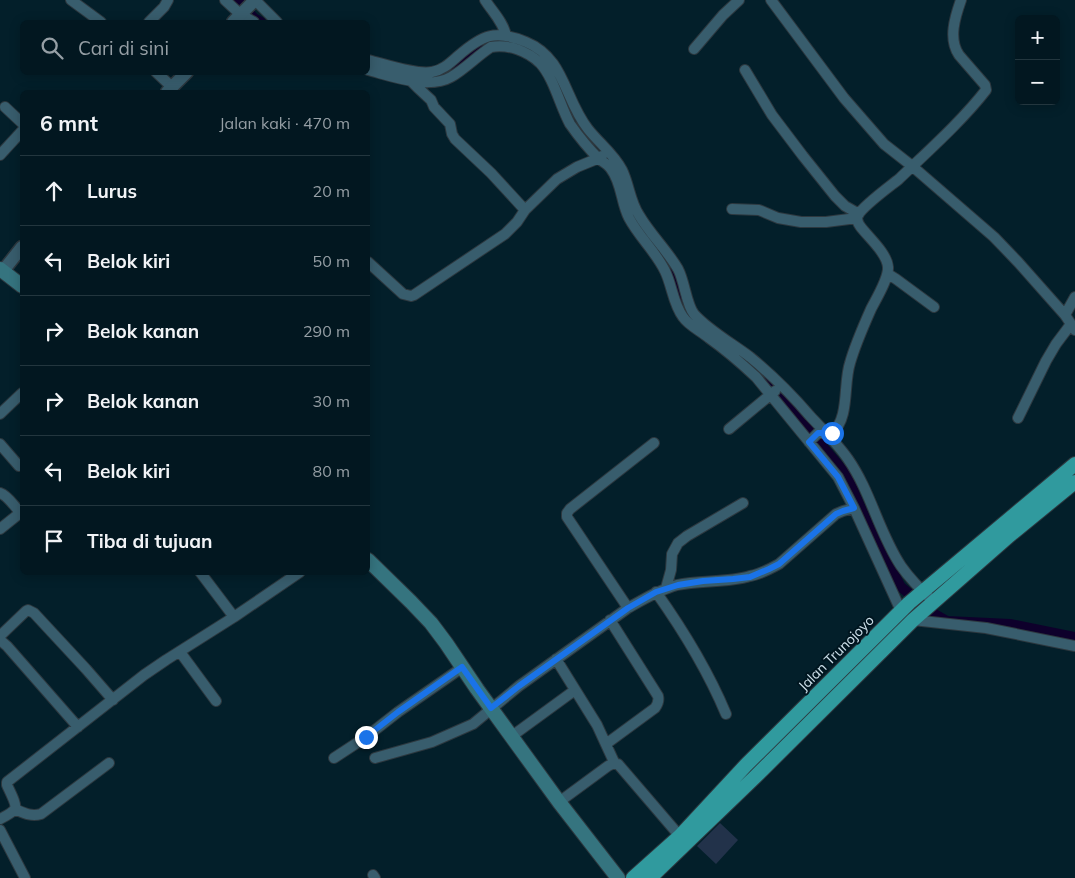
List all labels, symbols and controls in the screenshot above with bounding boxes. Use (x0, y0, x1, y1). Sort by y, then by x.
map controls (1015, 15, 1060, 105)
button: + (1015, 15, 1060, 60)
search box (20, 20, 370, 75)
icon: search (38, 34, 66, 62)
text: Cari di sini (78, 36, 169, 60)
button: − (1015, 60, 1060, 105)
text: 6 mnt (40, 110, 98, 136)
text: Jalan kaki · 470 m (219, 113, 350, 133)
icon: ahead (40, 177, 68, 205)
text: Lurus (87, 179, 137, 203)
text: 20 m (313, 181, 350, 201)
icon: left (40, 247, 68, 275)
text: Belok kiri (87, 249, 170, 273)
text: 50 m (313, 251, 350, 271)
icon: right (40, 317, 68, 345)
text: Belok kanan (87, 319, 199, 343)
text: 290 m (303, 321, 350, 341)
icon: right (40, 387, 68, 415)
text: Belok kanan (87, 389, 199, 413)
text: 30 m (313, 391, 350, 411)
route start (821, 422, 844, 445)
icon: left (40, 457, 68, 485)
text: Belok kiri (87, 459, 170, 483)
text: 80 m (313, 461, 350, 481)
icon: arrive (40, 527, 68, 555)
text: Tiba di tujuan (87, 529, 212, 553)
street label: Jalan Trunojoyo (794, 611, 878, 695)
route end (355, 726, 378, 749)

